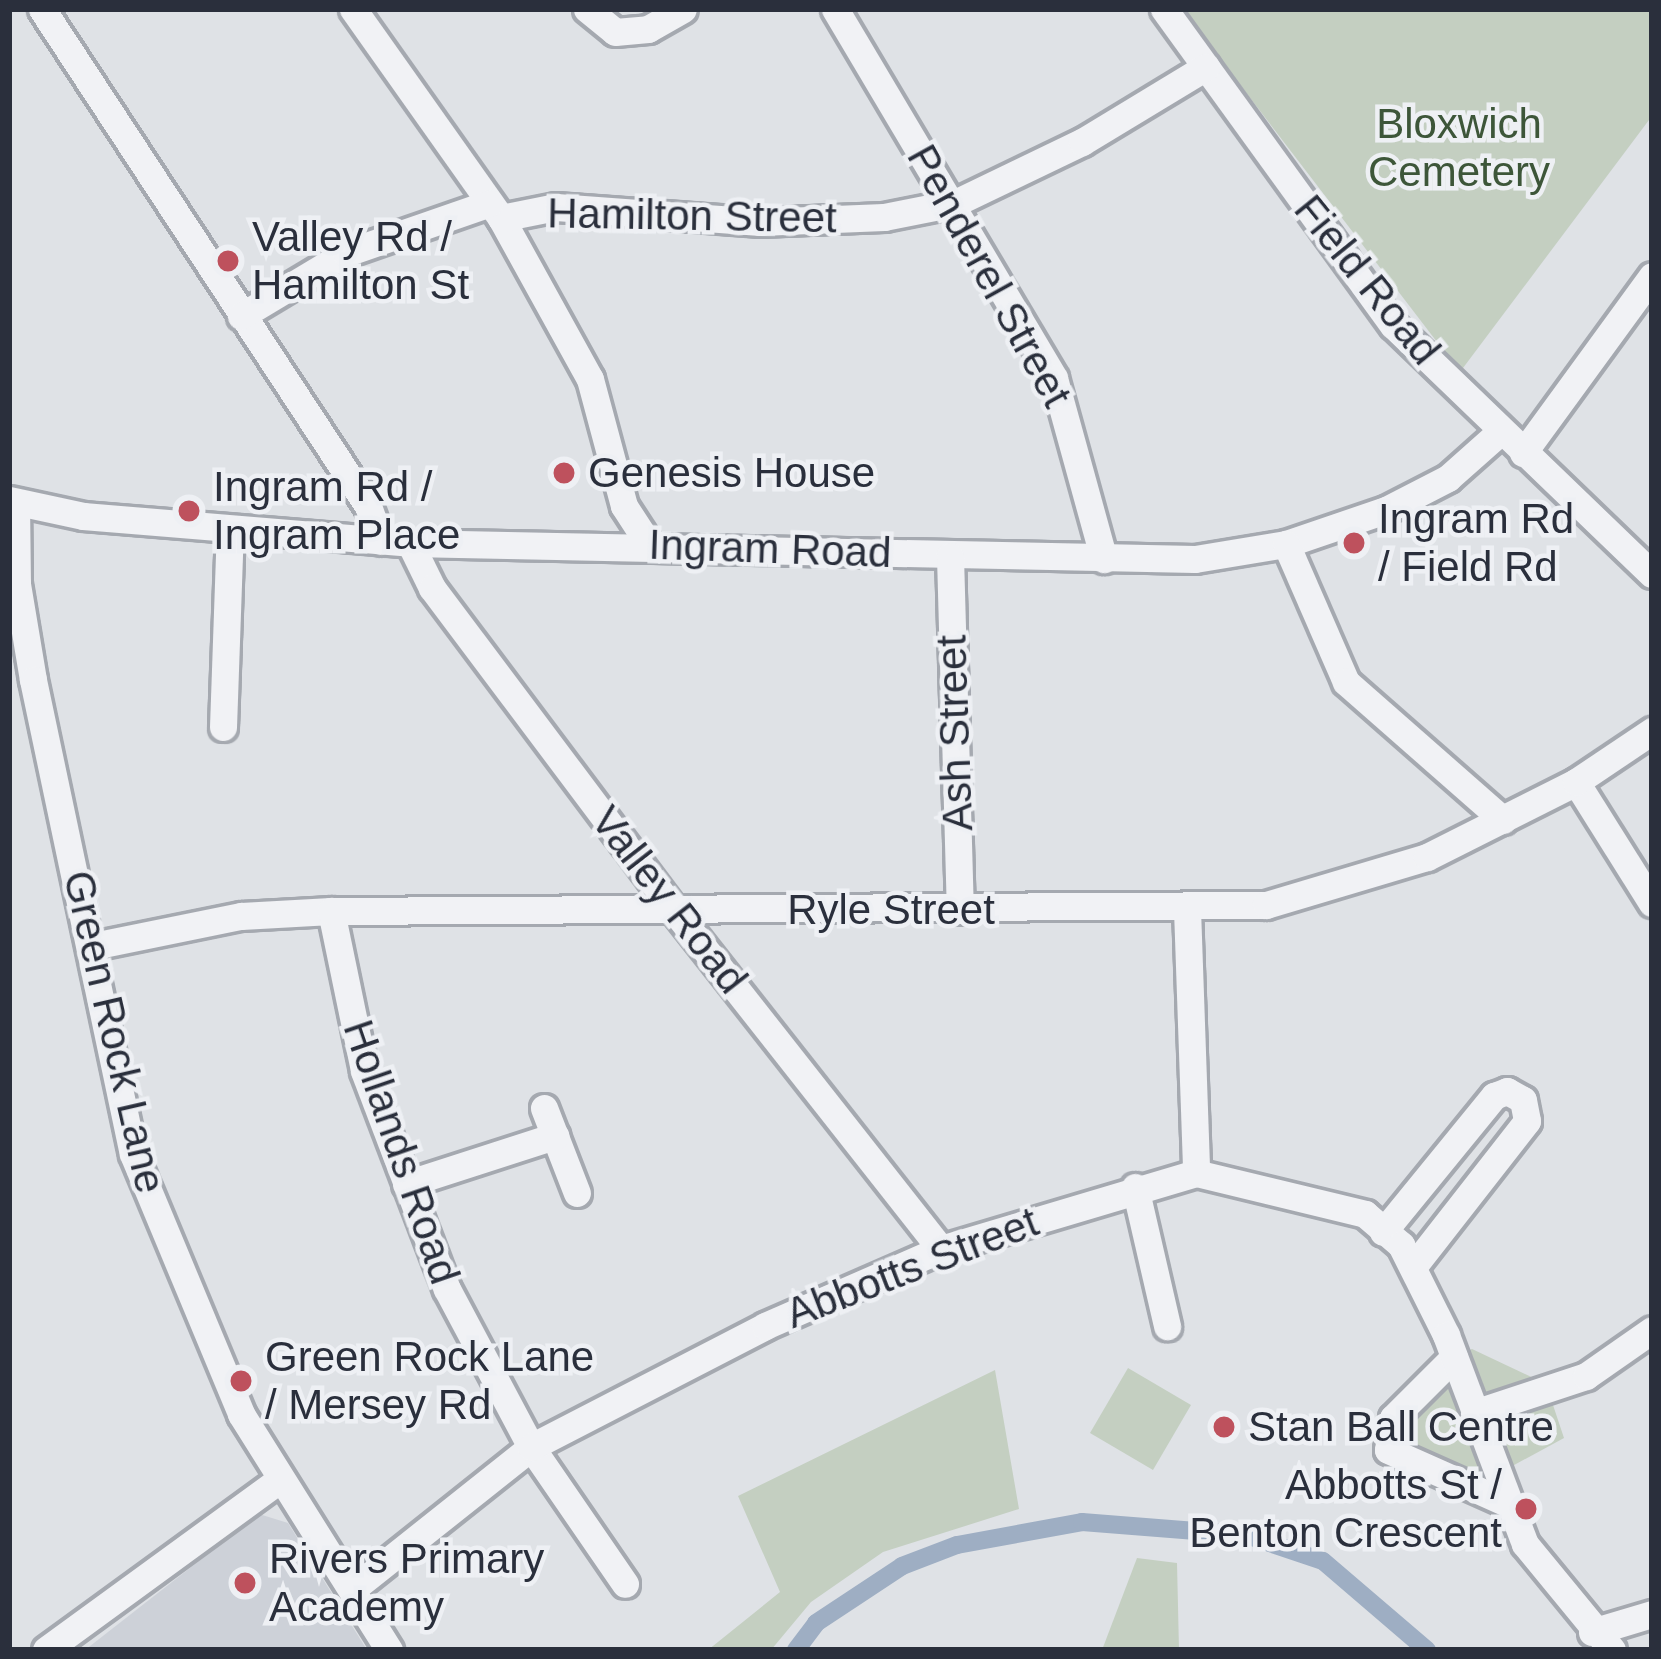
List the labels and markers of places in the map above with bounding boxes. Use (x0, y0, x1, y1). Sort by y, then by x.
place label: Valley Rd / Hamilton St (252, 212, 469, 310)
marker: Valley Rd / Hamilton St (215, 248, 241, 274)
place label: Genesis House (588, 448, 875, 498)
marker: Genesis House (551, 460, 577, 486)
place label: Ingram Rd / Ingram Place (213, 462, 460, 560)
place label: Ingram Rd / Field Rd (1378, 494, 1574, 592)
marker: Ingram Rd / Ingram Place (176, 498, 202, 524)
marker: Ingram Rd / Field Rd (1341, 530, 1367, 556)
place label: Green Rock Lane / Mersey Rd (265, 1332, 594, 1430)
marker: Green Rock Lane / Mersey Rd (228, 1368, 254, 1394)
place label: Stan Ball Centre (1248, 1402, 1554, 1452)
marker: Stan Ball Centre (1211, 1414, 1237, 1440)
place label: Abbotts St / Benton Crescent (1189, 1460, 1502, 1558)
marker: Abbotts St / Benton Crescent (1513, 1496, 1539, 1522)
place label: Rivers Primary Academy (269, 1534, 544, 1632)
marker: Rivers Primary Academy (232, 1570, 258, 1596)

